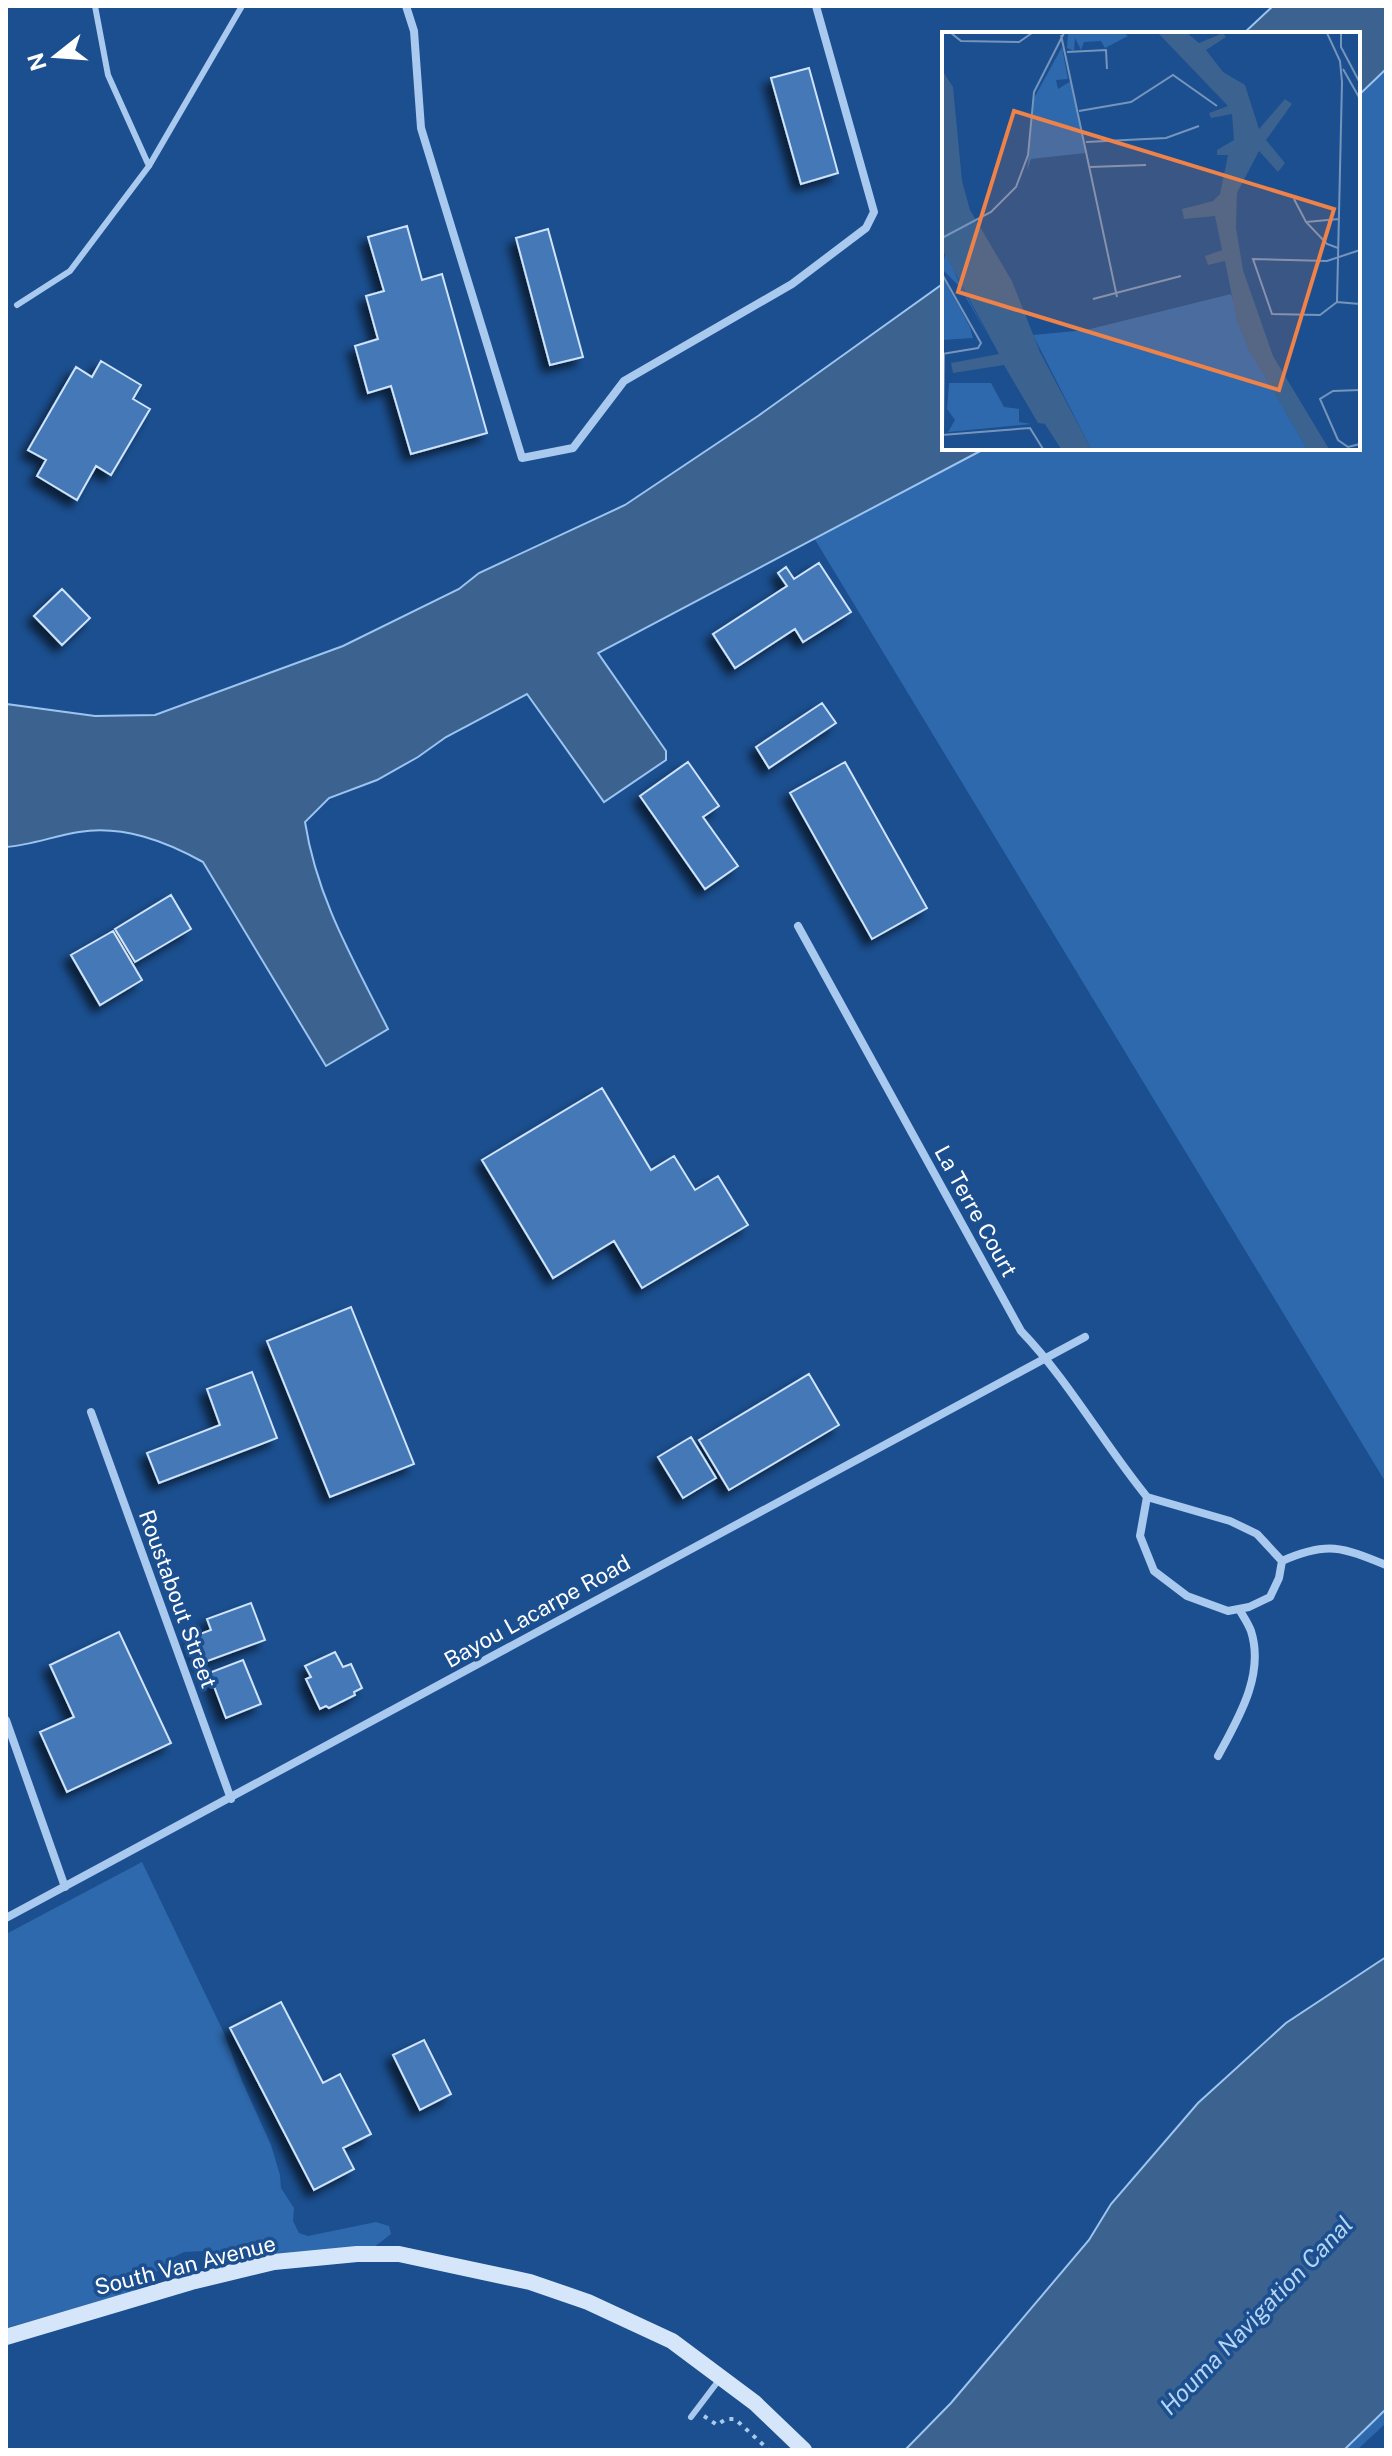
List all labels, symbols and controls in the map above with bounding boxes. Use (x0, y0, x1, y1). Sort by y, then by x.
north arrow (16, 16, 96, 96)
inset map (942, 32, 1360, 450)
text: N (22, 50, 52, 74)
street label: La Terre Court (929, 1141, 1023, 1281)
street label: Roustabout Street (134, 1506, 222, 1692)
street label: Bayou Lacarpe Road (439, 1549, 635, 1673)
water label: Houma Navigation Canal (1154, 2210, 1358, 2420)
street label: South Van Avenue (92, 2230, 278, 2300)

